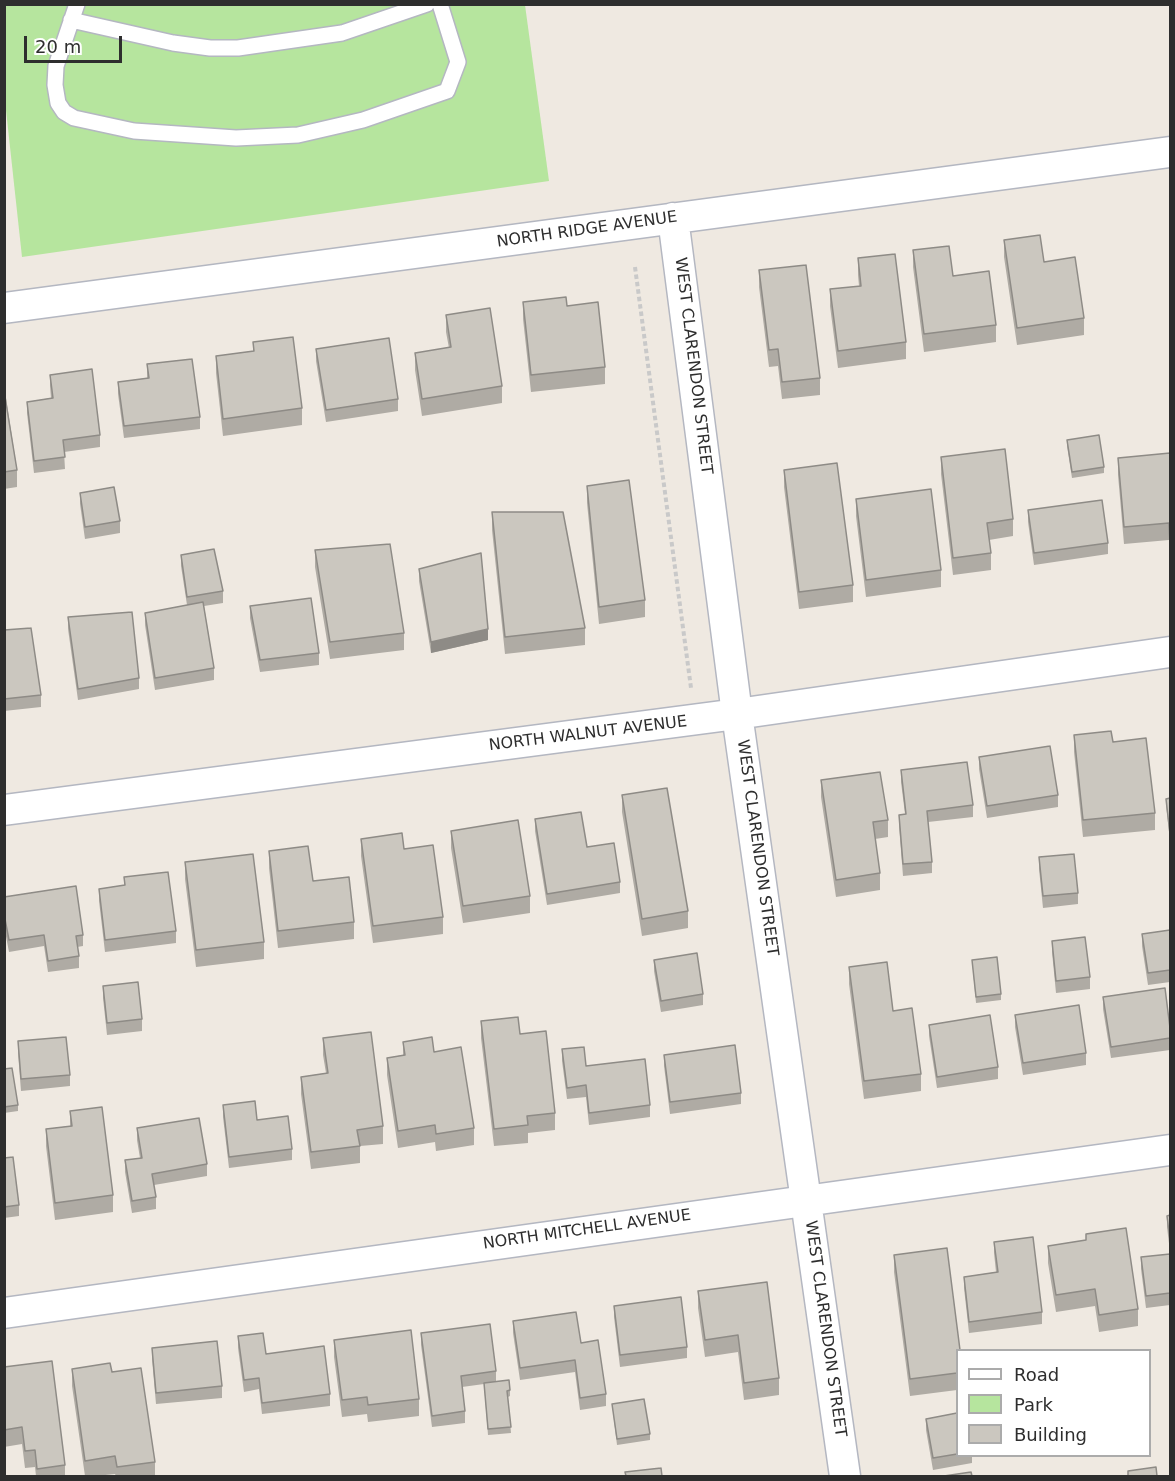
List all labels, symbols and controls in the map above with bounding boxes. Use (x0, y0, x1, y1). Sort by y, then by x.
scale bar (27, 24, 124, 62)
text: 20 m (35, 36, 81, 57)
street label: NORTH RIDGE AVENUE (496, 208, 678, 252)
street label: WEST CLARENDON STREET (670, 256, 716, 476)
street label: NORTH WALNUT AVENUE (488, 712, 688, 756)
street label: WEST CLARENDON STREET (732, 738, 782, 958)
street label: NORTH MITCHELL AVENUE (482, 1206, 692, 1254)
street label: WEST CLARENDON STREET (800, 1219, 850, 1439)
legend (956, 1349, 1151, 1457)
text: Road (1014, 1364, 1059, 1385)
text: Park (1014, 1394, 1053, 1415)
text: Building (1014, 1424, 1087, 1445)

